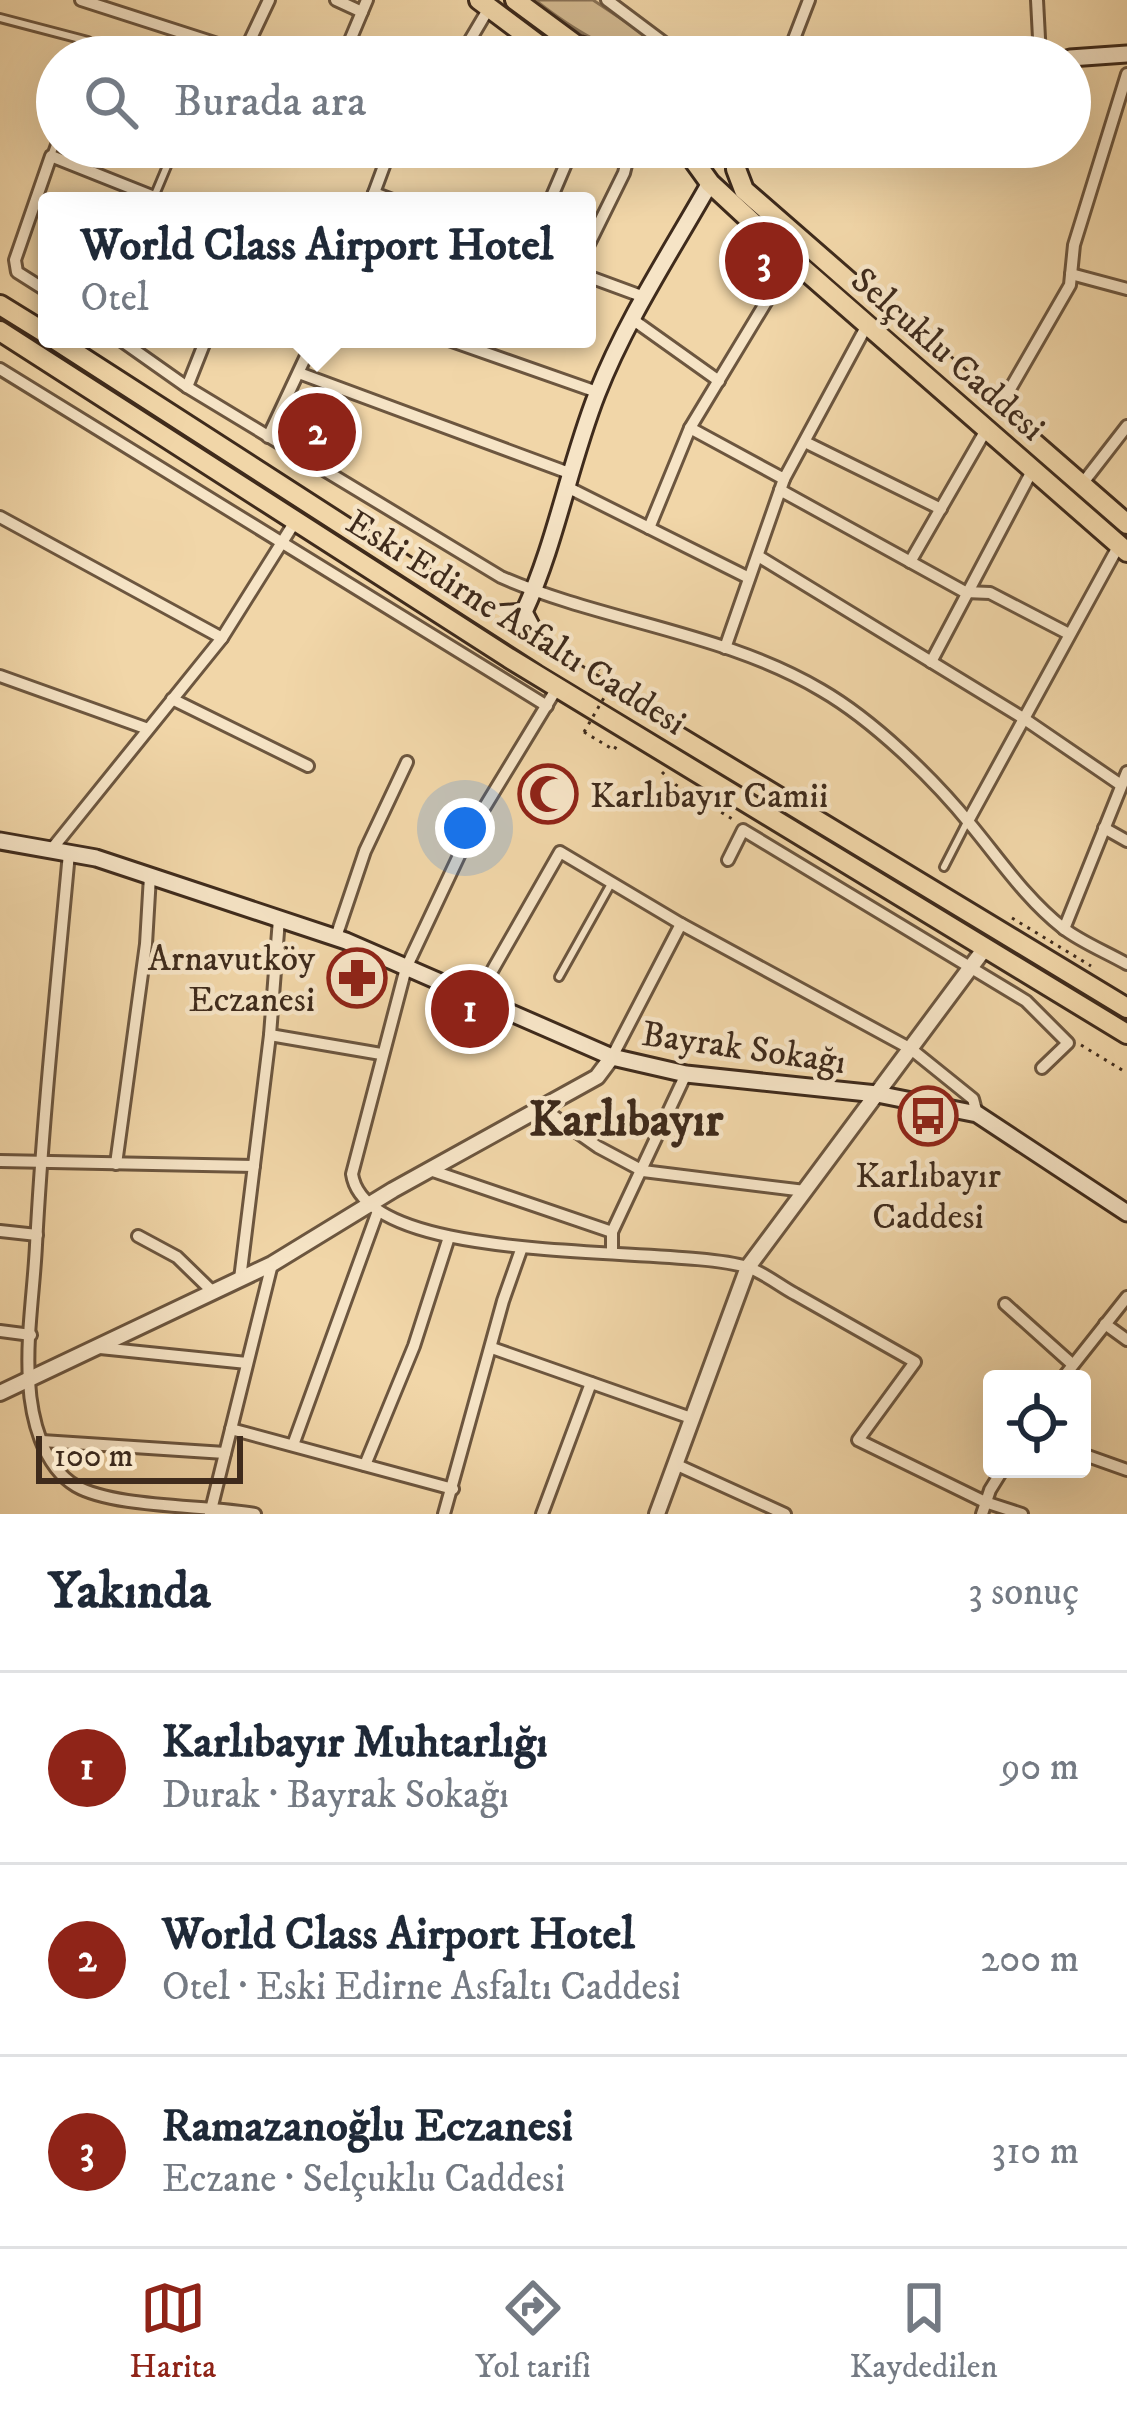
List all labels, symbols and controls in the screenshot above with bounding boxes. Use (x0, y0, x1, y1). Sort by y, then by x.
search box (36, 36, 1091, 168)
icon: search (78, 69, 144, 135)
text: Burada ara (174, 74, 366, 130)
popup (38, 192, 596, 348)
pin: 3 (725, 216, 803, 306)
text: World Class Airport Hotel (81, 218, 553, 274)
street label: Selçuklu Caddesi (841, 258, 1054, 451)
text: Otel (81, 274, 149, 323)
pin: 2 (278, 387, 356, 477)
street label: Eski Edirne Asfaltı Caddesi (338, 500, 694, 746)
mosque icon: Karlıbayır Camii (517, 763, 579, 825)
place label: Karlıbayır Camii (590, 774, 828, 819)
your location (435, 798, 495, 858)
place label: Arnavutköy Eczanesi (148, 937, 316, 1023)
pharmacy icon: Arnavutköy Eczanesi (326, 947, 388, 1009)
pin: 1 (431, 964, 509, 1054)
street label: Bayrak Sokağı (639, 1012, 848, 1085)
bus stop icon: Karlıbayır Caddesi (897, 1085, 959, 1147)
district label: Karlıbayır (529, 1091, 724, 1151)
place label: Karlıbayır Caddesi (855, 1154, 1001, 1240)
map controls (983, 1370, 1091, 1478)
button: locate (983, 1370, 1091, 1478)
scale bar (36, 1430, 243, 1483)
text: 100 m (54, 1436, 133, 1477)
text: Yakında (48, 1560, 211, 1624)
text: 3 sonuç (968, 1568, 1079, 1617)
text: Karlıbayır Muhtarlığı (162, 1715, 548, 1771)
text: 1 (80, 1743, 94, 1792)
text: 90 m (1001, 1743, 1079, 1792)
text: Durak · Bayrak Sokağı (162, 1771, 509, 1820)
text: World Class Airport Hotel (162, 1907, 635, 1963)
text: 2 (77, 1935, 97, 1984)
text: 200 m (980, 1935, 1079, 1984)
text: Otel · Eski Edirne Asfaltı Caddesi (162, 1963, 681, 2012)
text: Ramazanoğlu Eczanesi (162, 2099, 573, 2155)
text: 3 (80, 2127, 94, 2176)
text: 310 m (992, 2127, 1079, 2176)
text: Eczane · Selçuklu Caddesi (162, 2155, 565, 2204)
tab: Harita (129, 2275, 216, 2388)
tab: Yol tarifi (475, 2275, 591, 2388)
tab: Kaydedilen (849, 2275, 998, 2388)

